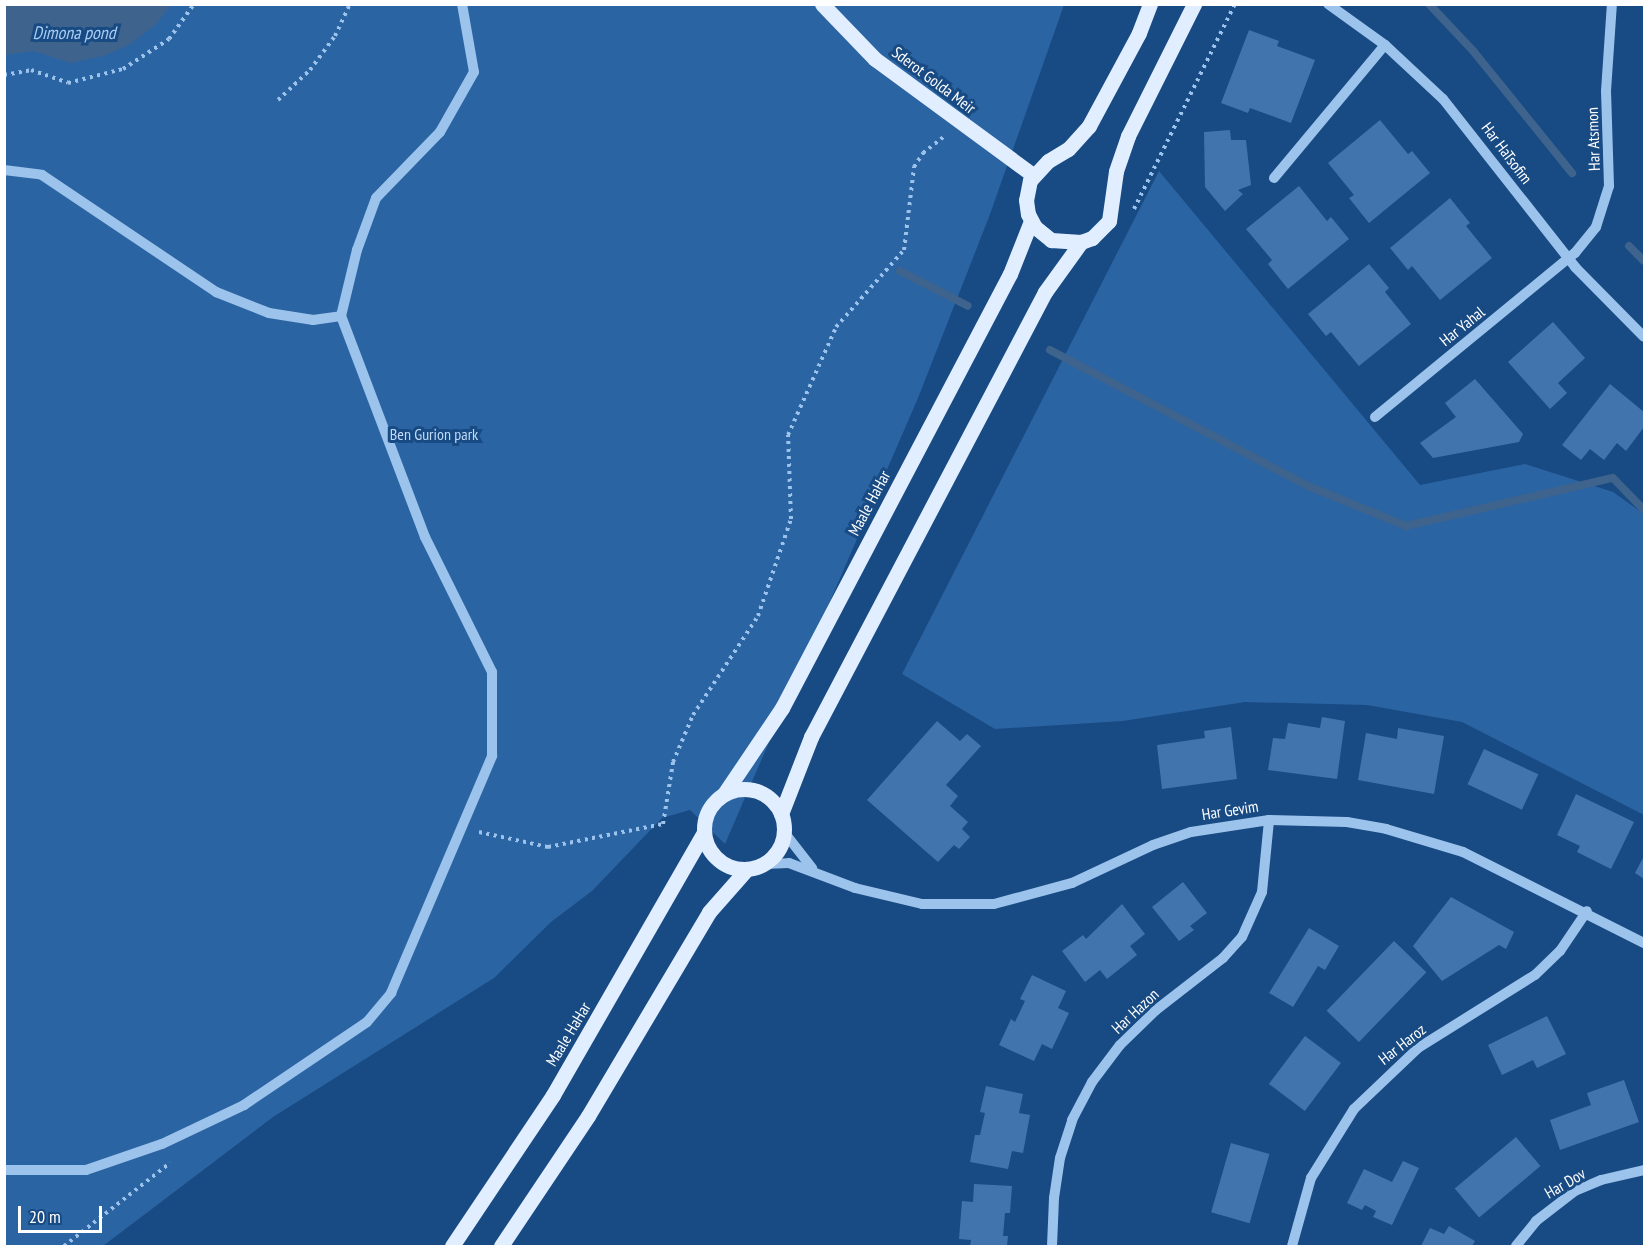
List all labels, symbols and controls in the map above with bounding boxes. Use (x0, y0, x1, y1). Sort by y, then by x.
water label: Dimona pond (32, 22, 116, 44)
street label: Sderot Golda Meir (889, 42, 979, 118)
street label: Har Atsmon (1582, 107, 1604, 171)
street label: Har HaTsofim (1478, 119, 1536, 187)
street label: Har Yahal (1435, 302, 1489, 350)
park label: Ben Gurion park (390, 424, 478, 444)
street label: Maale HaHar (844, 467, 894, 539)
street label: Har Gevim (1200, 796, 1260, 824)
street label: Har Hazon (1108, 984, 1162, 1038)
street label: Maale HaHar (541, 999, 595, 1069)
street label: Har Haroz (1375, 1020, 1429, 1068)
street label: Har Dov (1541, 1164, 1589, 1202)
scale bar (21, 1194, 105, 1232)
text: 20 m (29, 1205, 61, 1228)

